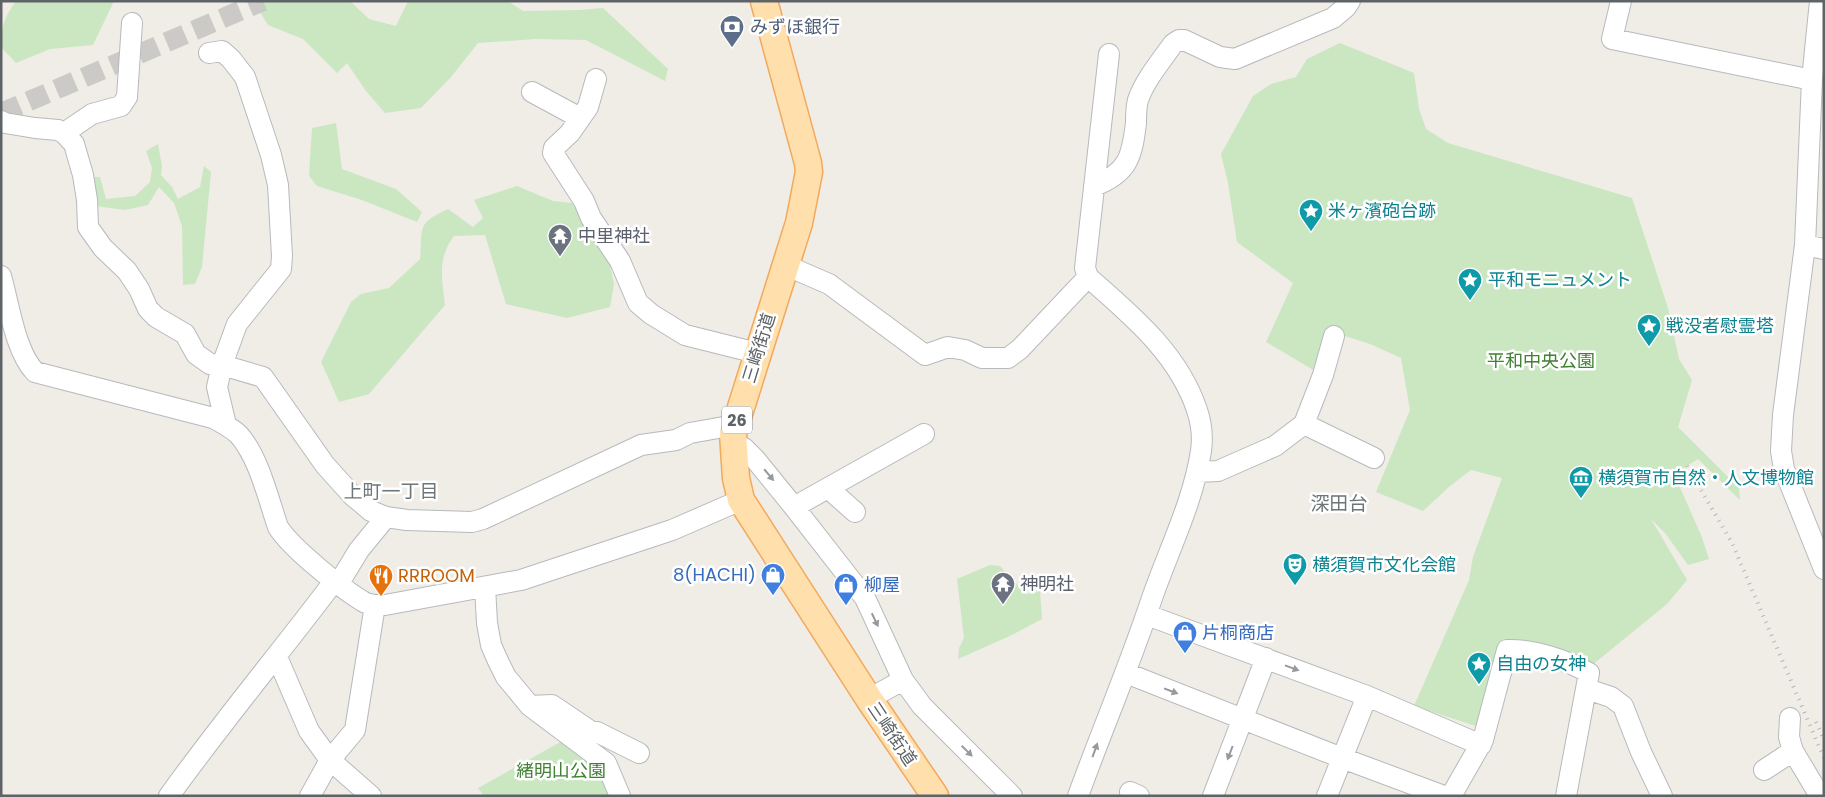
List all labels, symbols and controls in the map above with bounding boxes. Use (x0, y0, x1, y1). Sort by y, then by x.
bank icon: みずほ銀行 (719, 14, 745, 48)
place label: みずほ銀行 (750, 14, 840, 39)
place icon: 米ヶ濱砲台跡 (1298, 198, 1324, 232)
place label: 米ヶ濱砲台跡 (1328, 198, 1436, 223)
temple icon: 中里神社 (547, 223, 573, 257)
place label: 中里神社 (578, 223, 650, 248)
place icon: 平和モニュメント (1457, 267, 1483, 301)
place label: 平和モニュメント (1488, 267, 1632, 292)
street label: 三崎街道 (736, 310, 781, 386)
place icon: 戦没者慰霊塔 (1636, 313, 1662, 347)
place label: 戦没者慰霊塔 (1666, 313, 1774, 338)
park label: 平和中央公園 (1487, 348, 1595, 373)
road number: 26 (722, 406, 752, 434)
museum icon: 横須賀市自然・人文博物館 (1568, 465, 1594, 499)
place label: 横須賀市自然・人文博物館 (1598, 465, 1814, 490)
one-way arrow (763, 469, 774, 482)
district label: 上町一丁目 (343, 478, 439, 505)
district label: 深田台 (1310, 490, 1368, 517)
theatre icon: 横須賀市文化会館 (1282, 552, 1308, 586)
place label: 横須賀市文化会館 (1312, 552, 1456, 577)
place label: 8(HACHI) (673, 562, 756, 587)
shop icon: 8(HACHI) (760, 562, 786, 596)
restaurant icon: RRROOM (368, 563, 394, 597)
place label: RRROOM (398, 563, 475, 588)
temple icon: 神明社 (990, 571, 1016, 605)
place label: 神明社 (1020, 571, 1074, 596)
shop icon: 柳屋 (833, 572, 859, 606)
place label: 柳屋 (864, 572, 900, 597)
one-way arrow (872, 613, 880, 627)
shop icon: 片桐商店 (1172, 620, 1198, 654)
place label: 片桐商店 (1202, 620, 1274, 645)
place icon: 自由の女神 (1466, 651, 1492, 685)
place label: 自由の女神 (1496, 651, 1586, 676)
one-way arrow (1284, 665, 1299, 672)
one-way arrow (1164, 687, 1179, 695)
street label: 三崎街道 (862, 697, 923, 771)
one-way arrow (1091, 742, 1099, 757)
one-way arrow (961, 745, 973, 757)
one-way arrow (1226, 746, 1234, 761)
park label: 緒明山公園 (516, 758, 606, 783)

